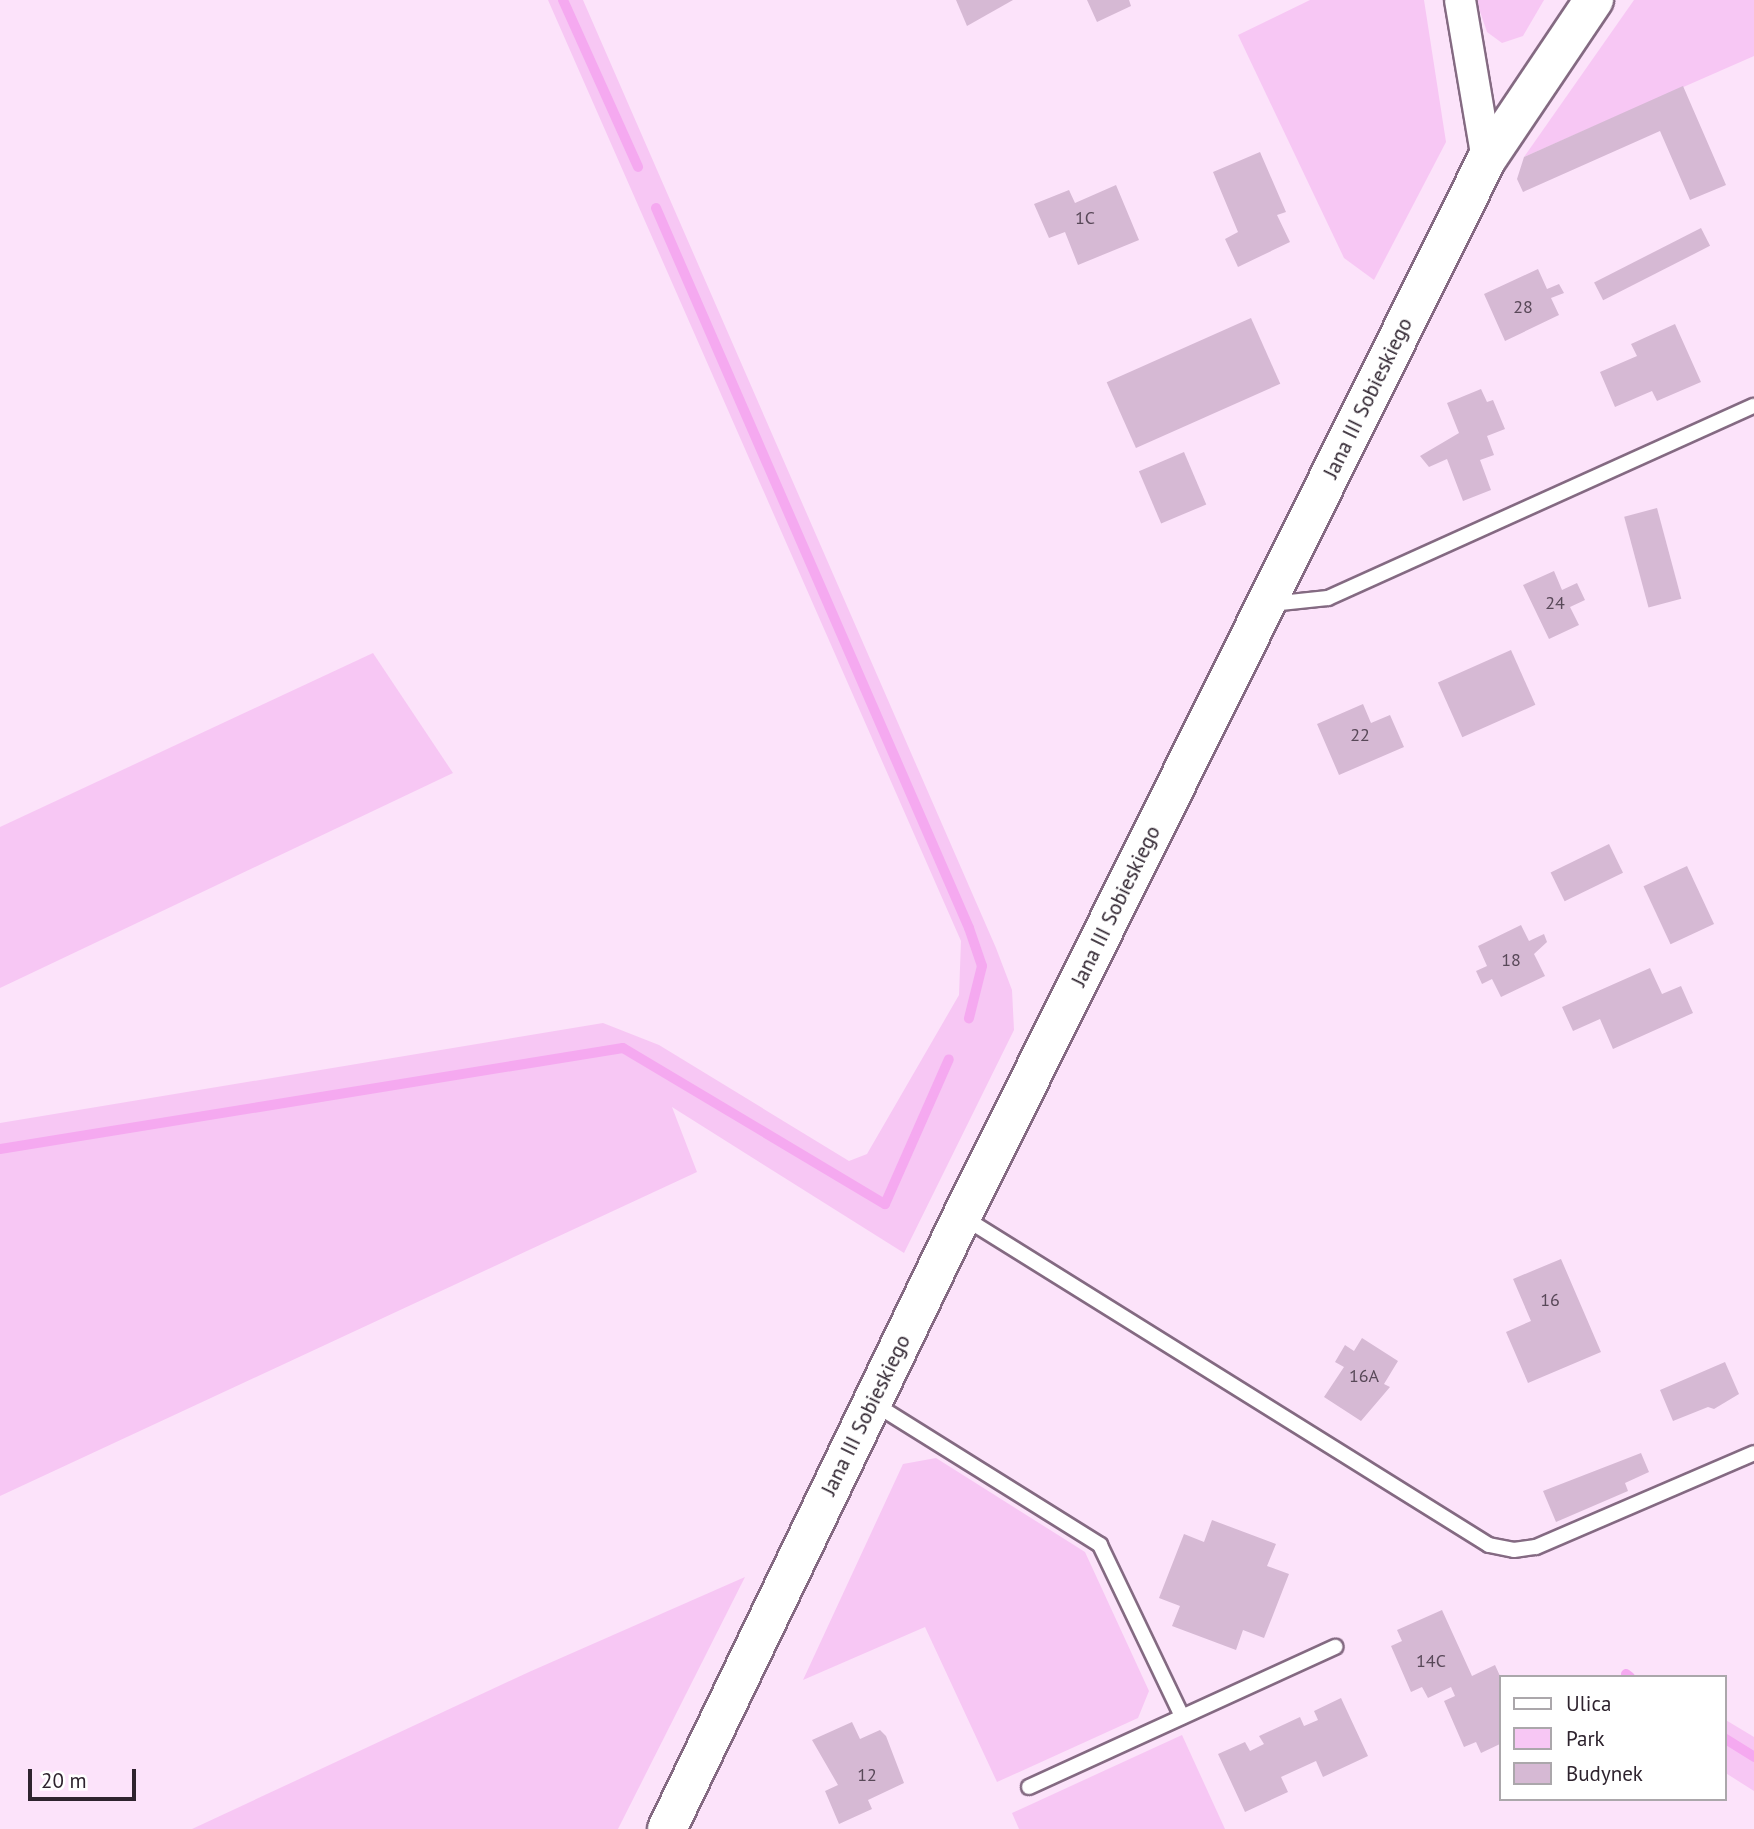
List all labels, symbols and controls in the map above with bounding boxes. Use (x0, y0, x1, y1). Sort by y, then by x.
house number: 1C (1075, 207, 1095, 229)
house number: 28 (1513, 296, 1533, 318)
street label: Jana III Sobieskiego (1318, 314, 1418, 482)
house number: 24 (1545, 592, 1565, 614)
house number: 22 (1350, 724, 1370, 746)
street label: Jana III Sobieskiego (1066, 822, 1166, 990)
house number: 18 (1501, 949, 1521, 971)
house number: 16 (1540, 1289, 1560, 1311)
street label: Jana III Sobieskiego (816, 1331, 916, 1499)
house number: 16A (1349, 1365, 1379, 1387)
house number: 14C (1416, 1650, 1446, 1672)
legend (1498, 1675, 1726, 1801)
text: Ulica (1566, 1690, 1611, 1717)
text: Park (1566, 1725, 1605, 1752)
scale bar (32, 1756, 140, 1800)
text: Budynek (1566, 1760, 1643, 1787)
house number: 12 (857, 1764, 877, 1786)
text: 20 m (41, 1767, 87, 1794)

